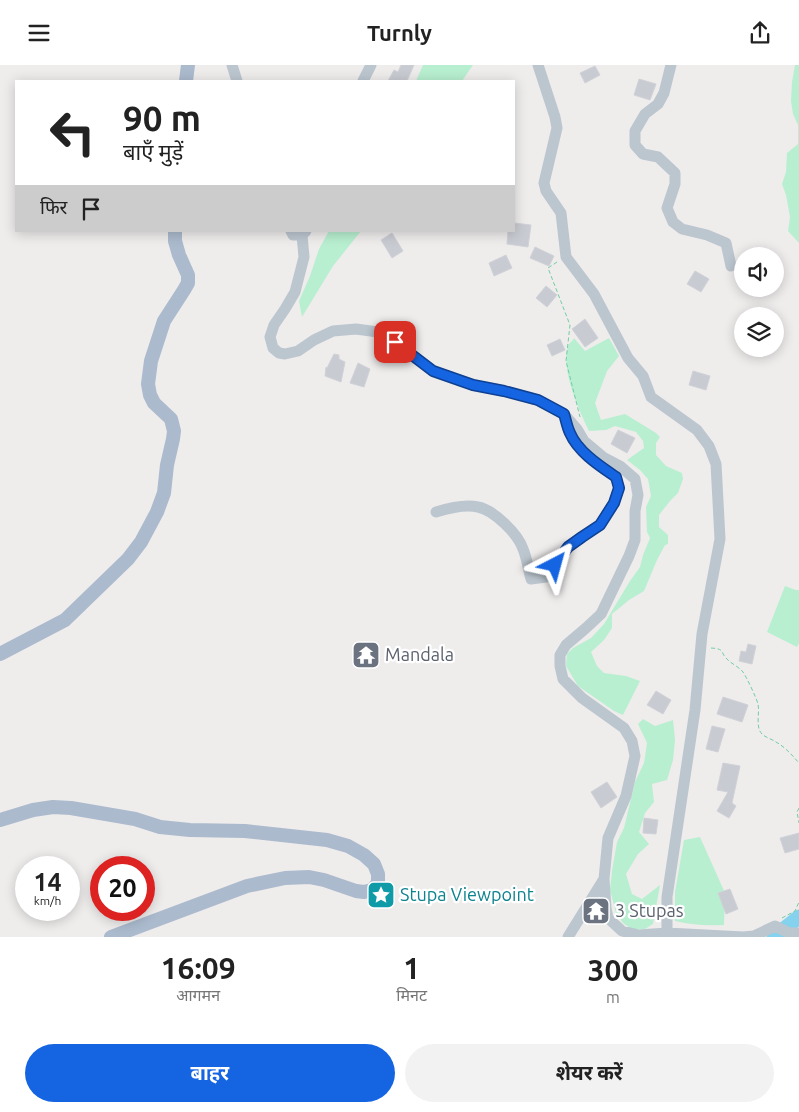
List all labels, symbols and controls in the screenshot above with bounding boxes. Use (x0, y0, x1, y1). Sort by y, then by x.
icon: menu (25, 19, 53, 47)
icon: share (746, 19, 774, 47)
text: Turnly (367, 20, 432, 45)
text: 90 m (123, 98, 201, 138)
icon: left (40, 100, 105, 165)
text: बाएँ मुड़ें (123, 139, 183, 164)
icon: arrive (77, 195, 105, 223)
text: फिर (40, 196, 67, 218)
map controls (734, 247, 784, 357)
button: sound (734, 247, 784, 297)
button: layers (734, 307, 784, 357)
pin (374, 321, 416, 363)
icon: arrive (381, 328, 409, 356)
position arrow (528, 538, 580, 590)
temple icon: Mandala (351, 640, 381, 670)
place label: Mandala (385, 644, 454, 664)
speed limit sign: 20 (90, 856, 155, 921)
text: 14 (33, 868, 62, 896)
place icon: Stupa Viewpoint (366, 880, 396, 910)
place label: Stupa Viewpoint (400, 884, 534, 904)
text: km/h (34, 894, 61, 907)
temple icon: 3 Stupas (581, 896, 611, 926)
place label: 3 Stupas (615, 900, 684, 920)
text: 16:09 (161, 951, 236, 985)
text: 1 (403, 951, 420, 985)
text: 300 (588, 953, 638, 987)
text: आगमन (176, 986, 220, 1004)
text: मिनट (396, 986, 427, 1004)
text: m (606, 988, 620, 1006)
button: बाहर (25, 1044, 395, 1102)
button: शेयर करें (405, 1044, 774, 1102)

